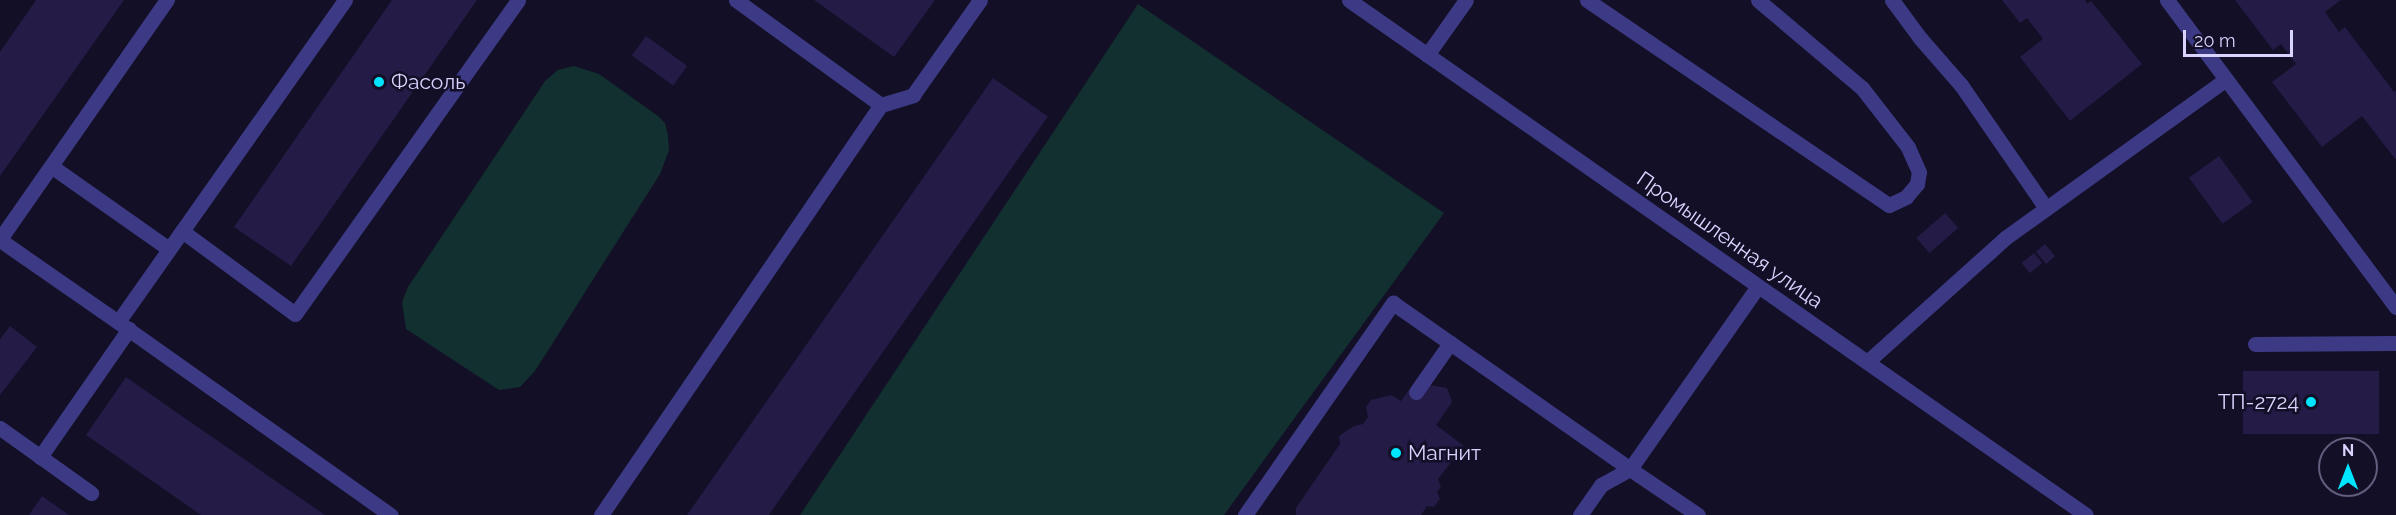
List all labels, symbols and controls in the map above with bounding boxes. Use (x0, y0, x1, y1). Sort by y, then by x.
scale bar (2186, 18, 2296, 56)
text: 20 m (2194, 30, 2236, 51)
place label: Фасоль (391, 69, 466, 95)
marker: Фасоль (372, 75, 386, 89)
street label: Промышленная улица (1632, 166, 1828, 314)
place label: ТП-2724 (2218, 389, 2299, 415)
marker: ТП-2724 (2304, 395, 2318, 409)
north arrow (2318, 437, 2378, 497)
place label: Магнит (1408, 440, 1481, 466)
text: N (2342, 441, 2354, 460)
marker: Магнит (1389, 446, 1403, 460)

